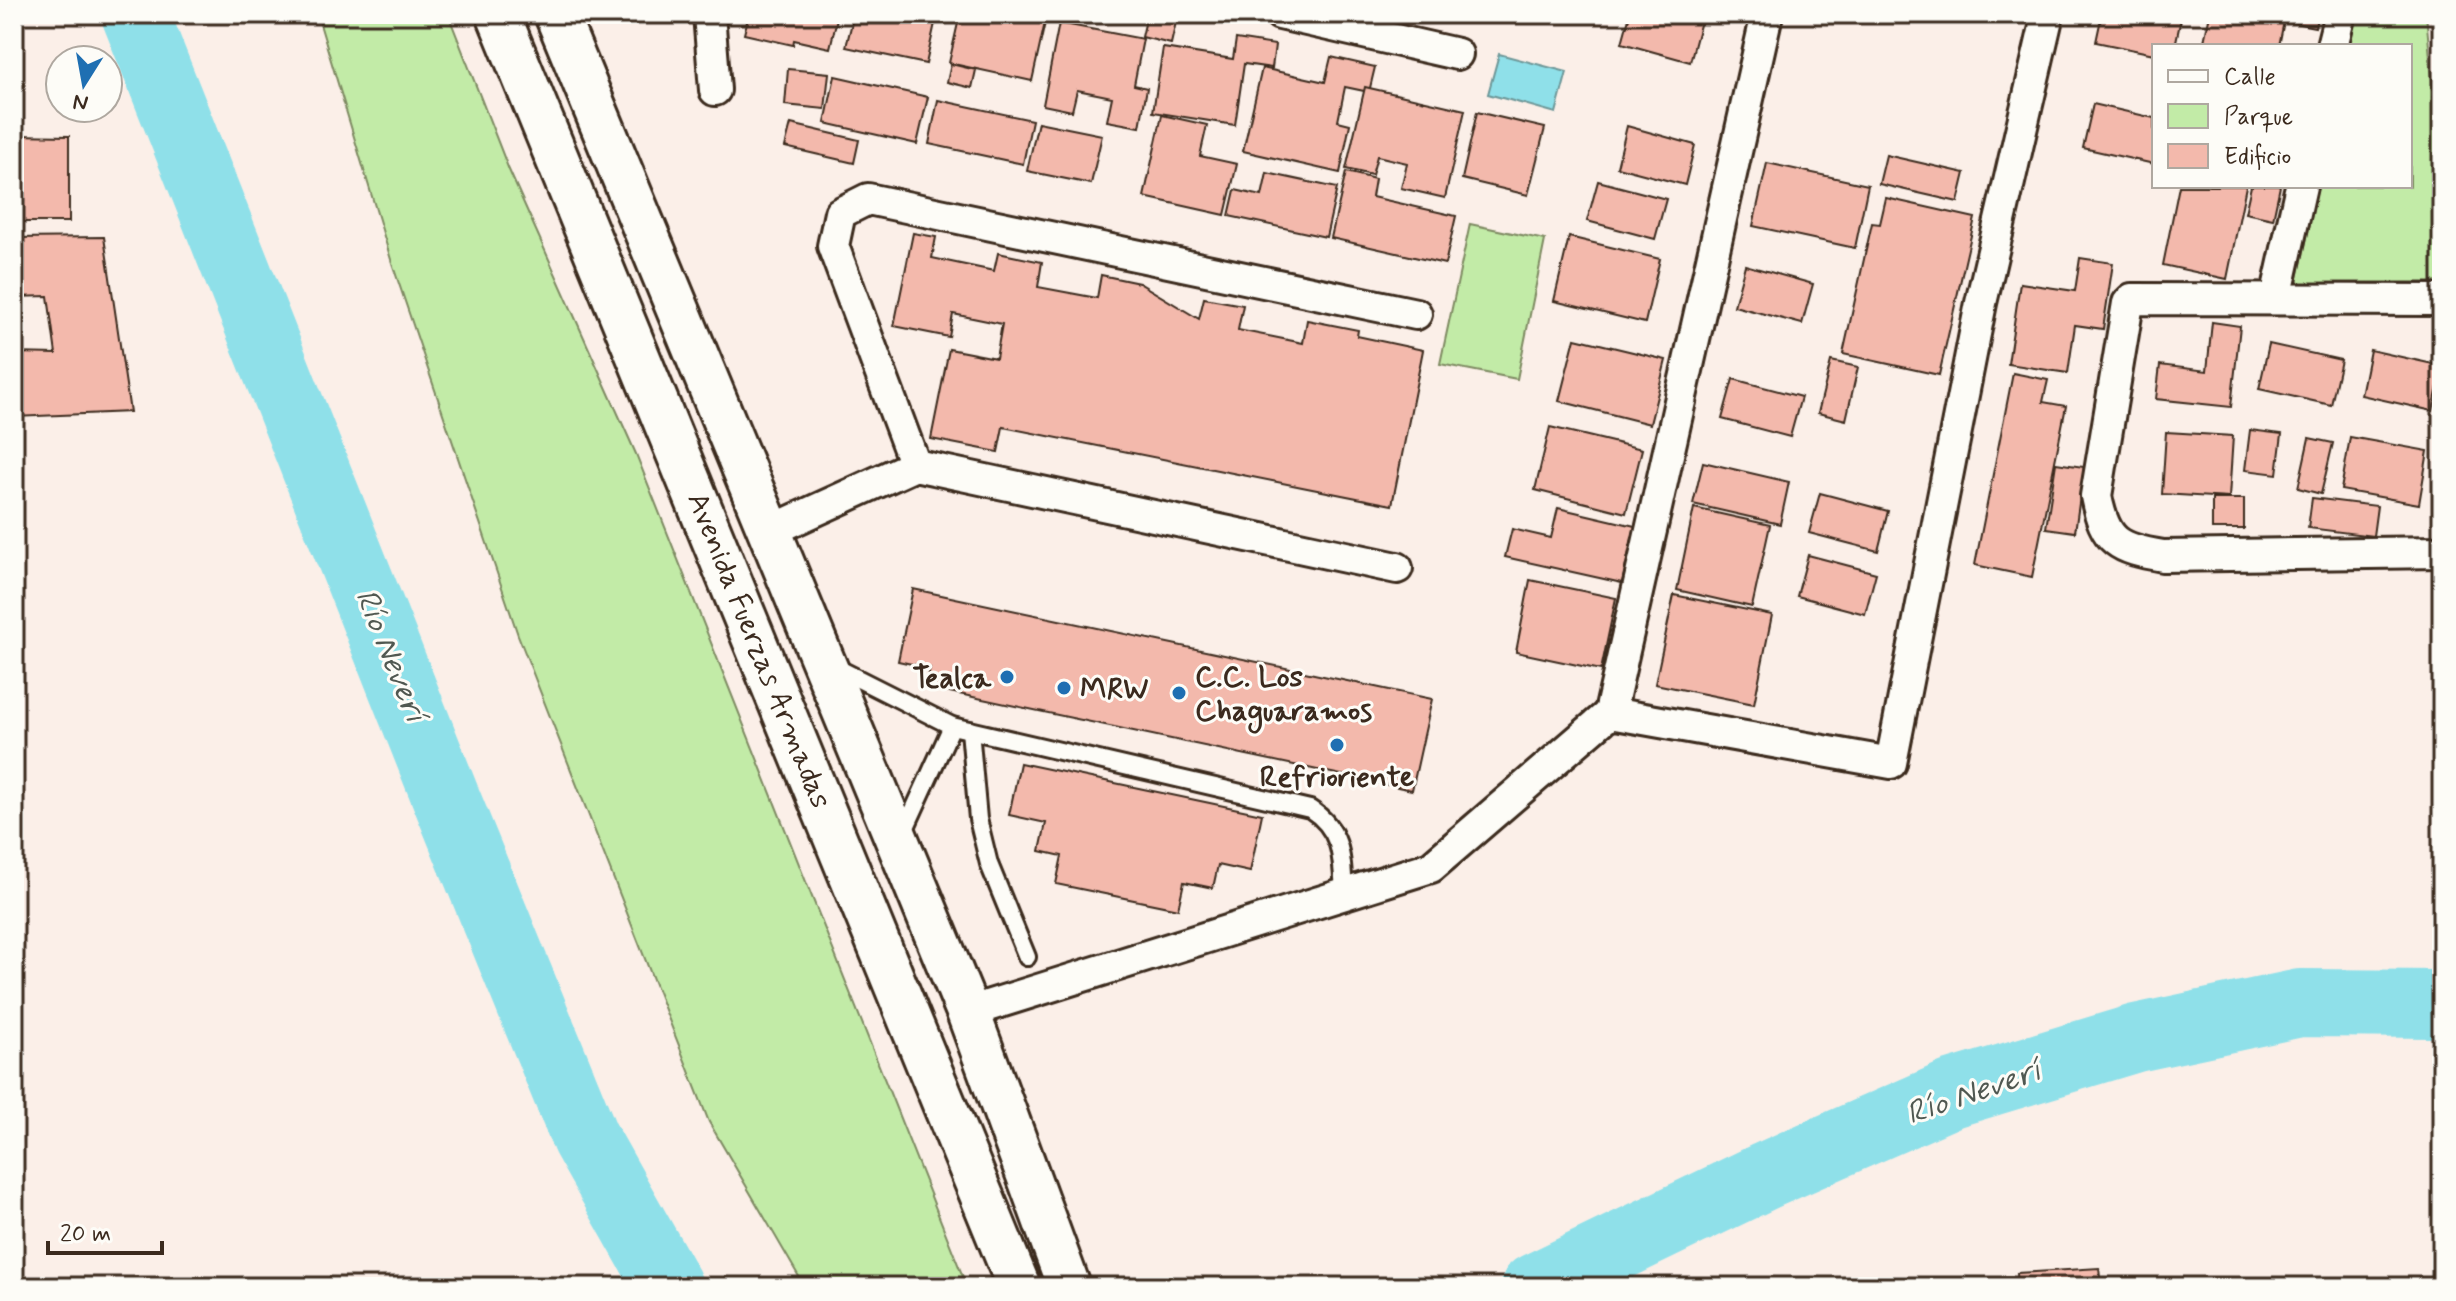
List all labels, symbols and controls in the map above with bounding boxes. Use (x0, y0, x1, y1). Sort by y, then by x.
north arrow (44, 44, 124, 124)
legend (2152, 44, 2412, 188)
text: Calle (2224, 62, 2276, 93)
text: N (71, 87, 90, 117)
text: Parque (2224, 102, 2293, 133)
text: Edificio (2224, 142, 2291, 173)
street label: Avenida Fuerzas Armadas (677, 487, 840, 814)
water label: Río Neverí (344, 583, 437, 731)
place label: C.C. Los Chaguaramos (1195, 658, 1372, 734)
place label: Tealca (912, 659, 992, 698)
marker: Tealca (998, 668, 1016, 686)
place label: MRW (1080, 670, 1148, 709)
marker: MRW (1055, 679, 1073, 697)
marker: C.C. Los Chaguaramos (1170, 684, 1188, 702)
marker: Refrioriente (1328, 736, 1346, 754)
place label: Refrioriente (1260, 758, 1414, 797)
water label: Río Neverí (1901, 1049, 2050, 1136)
scale bar (48, 1205, 162, 1255)
text: 20 m (60, 1219, 111, 1250)

